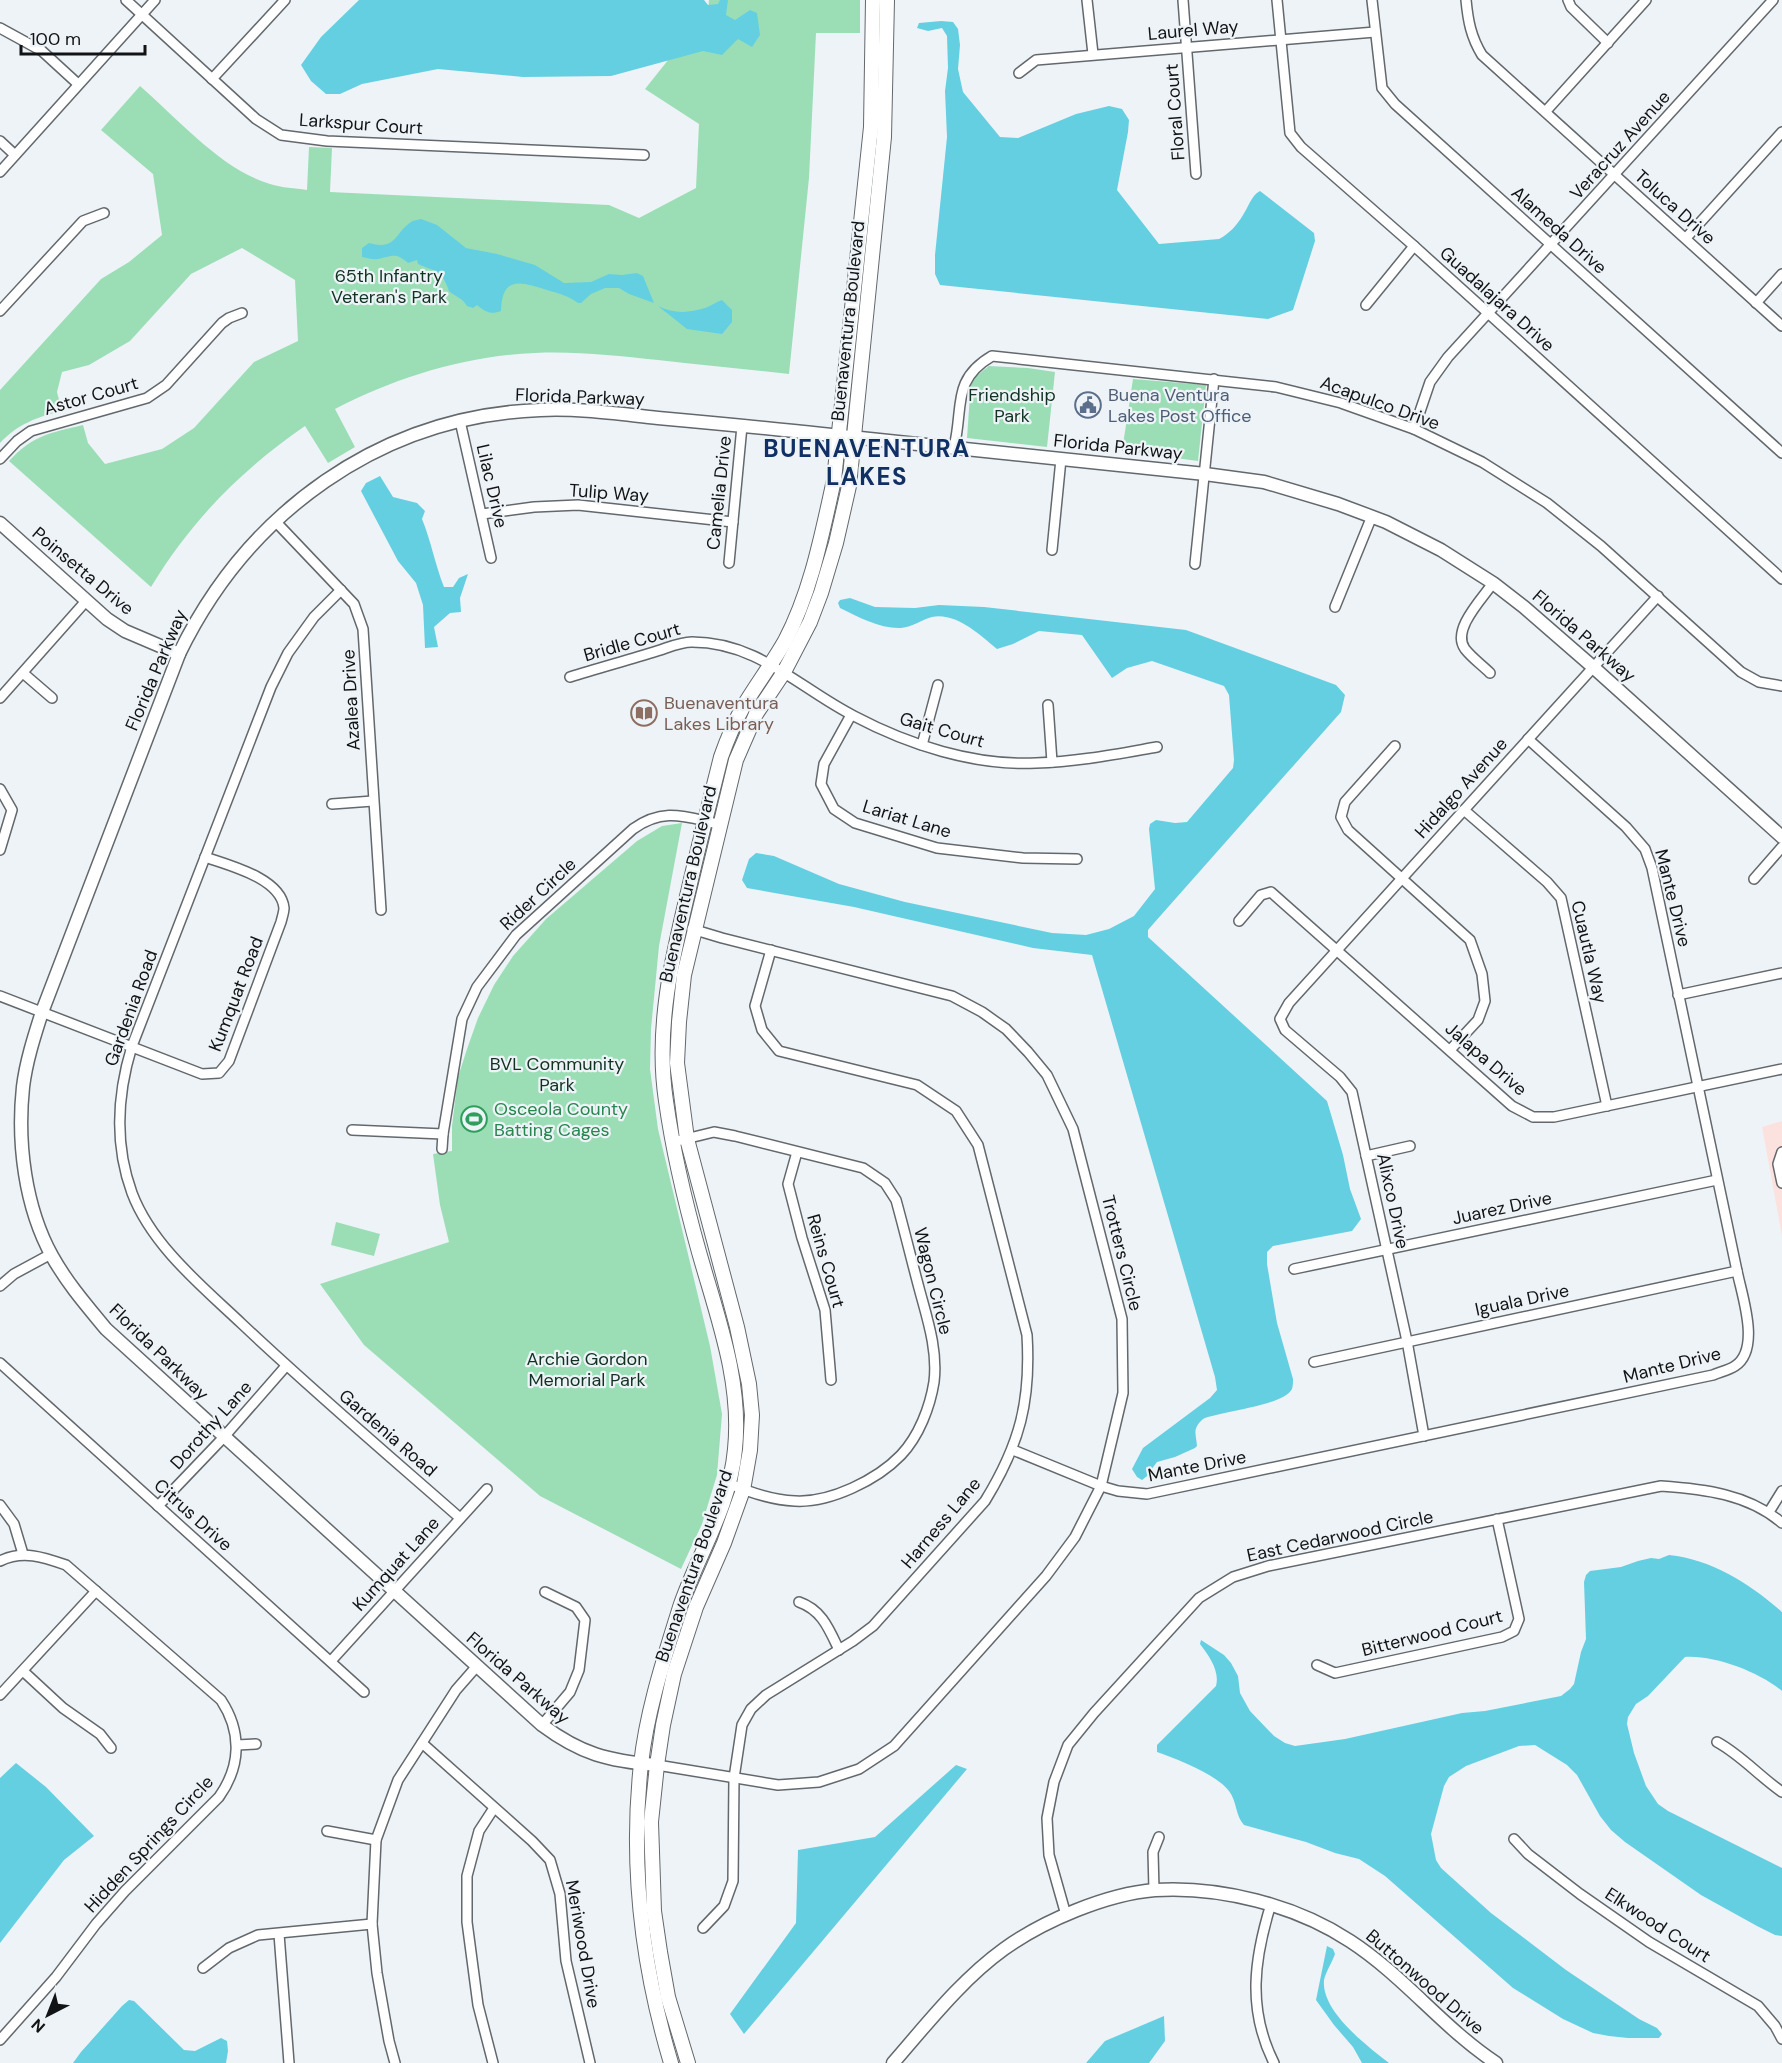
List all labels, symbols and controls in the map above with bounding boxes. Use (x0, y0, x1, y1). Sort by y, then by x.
street label: Laurel Way (1147, 14, 1239, 46)
scale bar (21, 18, 146, 56)
text: 100 m (30, 27, 81, 51)
street label: Floral Court (1160, 63, 1190, 161)
street label: Veracruz Avenue (1565, 85, 1675, 205)
street label: Larkspur Court (298, 108, 424, 140)
street label: Toluca Drive (1629, 164, 1721, 250)
street label: Alameda Drive (1506, 181, 1612, 279)
street label: Buenaventura Boulevard (826, 220, 870, 422)
street label: Guadalajara Drive (1434, 241, 1560, 357)
park label: 65th Infantry Veteran's Park (331, 264, 447, 309)
street label: Acapulco Drive (1317, 370, 1443, 436)
street label: Astor Court (41, 371, 141, 421)
street label: Florida Parkway (515, 383, 645, 411)
park label: Friendship Park (968, 383, 1056, 428)
place label: Buena Ventura Lakes Post Office (1108, 383, 1252, 428)
public building icon: Buena Ventura Lakes Post Office (1073, 390, 1103, 420)
street label: Florida Parkway (1052, 428, 1184, 466)
district label: BUENAVENTURA LAKES (763, 433, 971, 492)
street label: Camelia Drive (701, 435, 737, 551)
street label: Lilac Drive (471, 442, 513, 530)
street label: Tulip Way (568, 478, 650, 508)
street label: Poinsetta Drive (27, 521, 139, 621)
street label: Florida Parkway (1527, 584, 1641, 688)
street label: Florida Parkway (120, 606, 192, 734)
street label: Bridle Court (581, 617, 683, 667)
street label: Azalea Drive (336, 649, 366, 751)
place label: Buenaventura Lakes Library (664, 691, 779, 736)
library icon: Buenaventura Lakes Library (629, 698, 659, 728)
street label: Gait Court (897, 706, 987, 754)
street label: Hidalgo Avenue (1409, 732, 1513, 844)
street label: Buenaventura Boulevard (654, 783, 722, 985)
street label: Lariat Lane (860, 794, 954, 844)
street label: Mante Drive (1649, 847, 1697, 949)
street label: Rider Circle (495, 852, 581, 936)
street label: Cuautla Way (1565, 898, 1613, 1006)
street label: Kumquat Road (203, 933, 269, 1055)
street label: Gardenia Road (99, 946, 163, 1070)
street label: Jalapa Drive (1440, 1017, 1532, 1101)
park label: BVL Community Park (490, 1052, 624, 1097)
place label: Osceola County Batting Cages (494, 1097, 628, 1142)
sports icon: Osceola County Batting Cages (459, 1104, 489, 1134)
street label: Alixco Drive (1371, 1151, 1415, 1251)
street label: Juarez Drive (1450, 1186, 1554, 1230)
street label: Trotters Circle (1096, 1193, 1148, 1313)
street label: Reins Court (801, 1211, 851, 1311)
street label: Wagon Circle (908, 1225, 958, 1337)
street label: Iguala Drive (1473, 1278, 1571, 1322)
street label: Florida Parkway (104, 1298, 214, 1406)
street label: Mante Drive (1621, 1341, 1723, 1389)
park label: Archie Gordon Memorial Park (526, 1347, 648, 1392)
street label: Dorothy Lane (165, 1376, 257, 1474)
street label: Gardenia Road (334, 1384, 442, 1482)
street label: Mante Drive (1146, 1445, 1248, 1487)
street label: Buenaventura Boulevard (650, 1467, 738, 1665)
street label: Harness Lane (896, 1472, 986, 1574)
street label: Citrus Drive (149, 1473, 237, 1557)
street label: East Cedarwood Circle (1244, 1504, 1436, 1568)
street label: Kumquat Lane (347, 1512, 445, 1616)
street label: Bitterwood Court (1359, 1604, 1505, 1662)
street label: Florida Parkway (461, 1626, 575, 1730)
street label: Hidden Springs Circle (79, 1770, 219, 1918)
street label: Meriwood Drive (560, 1878, 606, 2010)
street label: Elkwood Court (1600, 1882, 1716, 1968)
street label: Buttonwood Drive (1361, 1924, 1489, 2040)
north arrow (18, 1985, 78, 2045)
text: N (27, 2014, 50, 2037)

